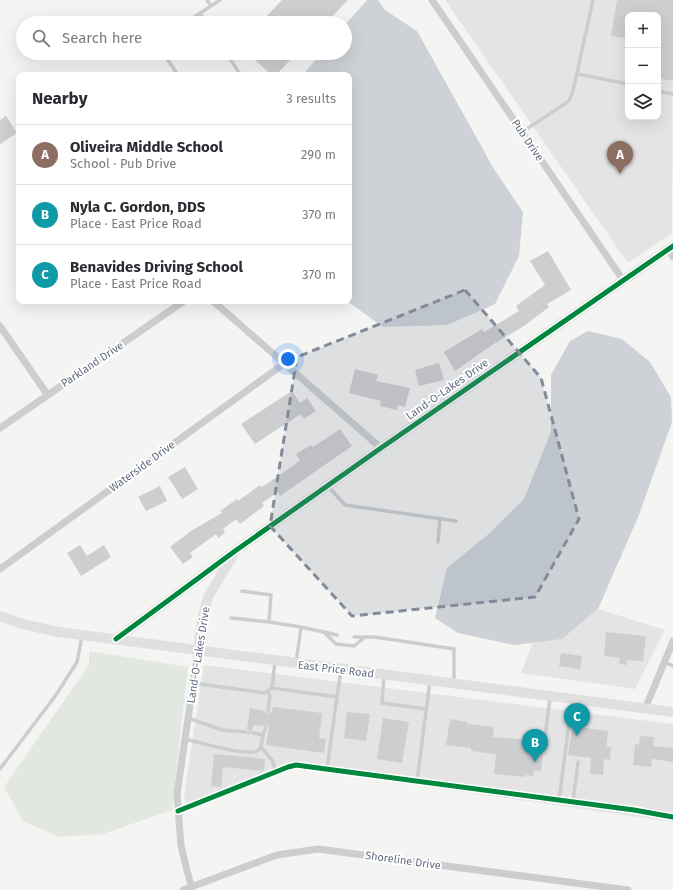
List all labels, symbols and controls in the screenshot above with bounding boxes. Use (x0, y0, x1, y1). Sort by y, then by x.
map controls (625, 12, 661, 120)
button: + (625, 12, 661, 48)
search box (16, 16, 352, 60)
icon: search (30, 27, 52, 49)
text: Search here (62, 29, 142, 47)
button: − (625, 48, 661, 84)
button: layers (625, 84, 661, 120)
text: Nearby (32, 88, 87, 109)
text: 3 results (286, 91, 336, 106)
street label: Pub Drive (509, 117, 546, 164)
text: Oliveira Middle School (70, 138, 223, 156)
pin: A (607, 141, 633, 174)
text: A (41, 147, 49, 162)
text: 290 m (301, 147, 336, 162)
text: School · Pub Drive (70, 156, 176, 171)
text: Nyla C. Gordon, DDS (70, 198, 205, 216)
text: B (41, 207, 49, 222)
text: 370 m (302, 207, 336, 222)
text: Place · East Price Road (70, 216, 202, 231)
text: Benavides Driving School (70, 258, 243, 276)
text: C (41, 267, 49, 282)
text: 370 m (302, 267, 336, 282)
text: Place · East Price Road (70, 276, 202, 291)
street label: Parkland Drive (59, 339, 126, 390)
your location (278, 349, 298, 369)
street label: Land-O-Lakes Drive (404, 356, 491, 423)
street label: Waterside Drive (107, 438, 178, 495)
street label: Land-O-Lakes Drive (184, 606, 213, 704)
street label: East Price Road (297, 658, 375, 681)
pin: C (564, 703, 590, 736)
pin: B (522, 729, 548, 762)
street label: Shoreline Drive (364, 849, 442, 872)

